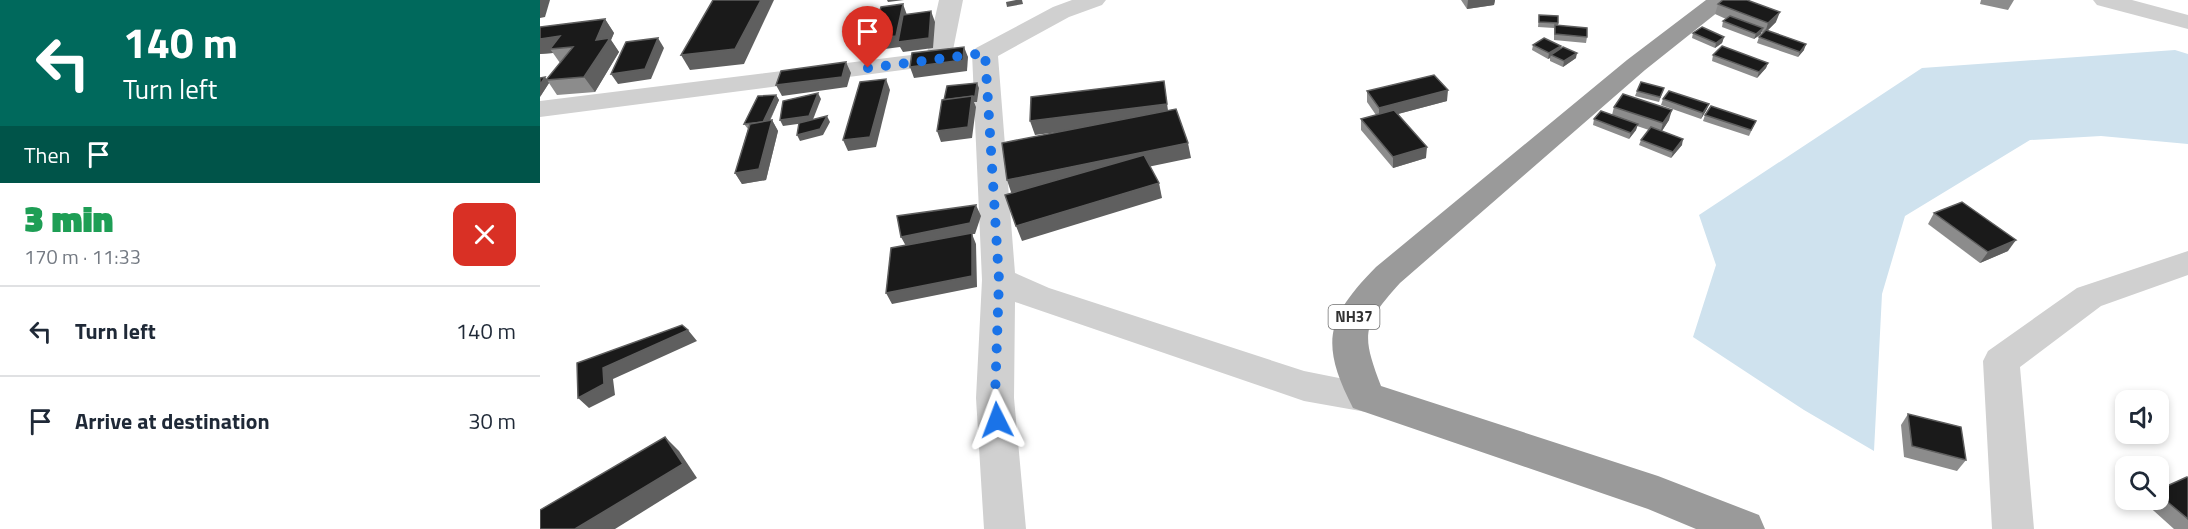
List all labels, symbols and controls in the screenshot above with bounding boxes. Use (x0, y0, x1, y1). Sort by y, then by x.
pin (842, 6, 893, 68)
text: 140 m (123, 10, 238, 74)
icon: arrive (851, 15, 884, 48)
icon: left (24, 24, 102, 102)
text: Turn left (123, 68, 217, 109)
text: Then (24, 138, 70, 172)
icon: arrive (82, 138, 115, 171)
text: 3 min (24, 191, 113, 246)
button: close (453, 203, 516, 266)
text: 170 m · 11:33 (24, 241, 141, 272)
road number: NH37 (1328, 305, 1380, 329)
text: Turn left (75, 314, 156, 348)
text: 140 m (456, 314, 516, 348)
icon: left (24, 315, 57, 348)
position arrow (965, 388, 1029, 452)
map controls (2115, 390, 2169, 510)
button: sound (2115, 390, 2169, 444)
text: Arrive at destination (75, 404, 270, 438)
text: 30 m (468, 404, 516, 438)
icon: arrive (24, 405, 57, 438)
button: search (2115, 456, 2169, 510)

